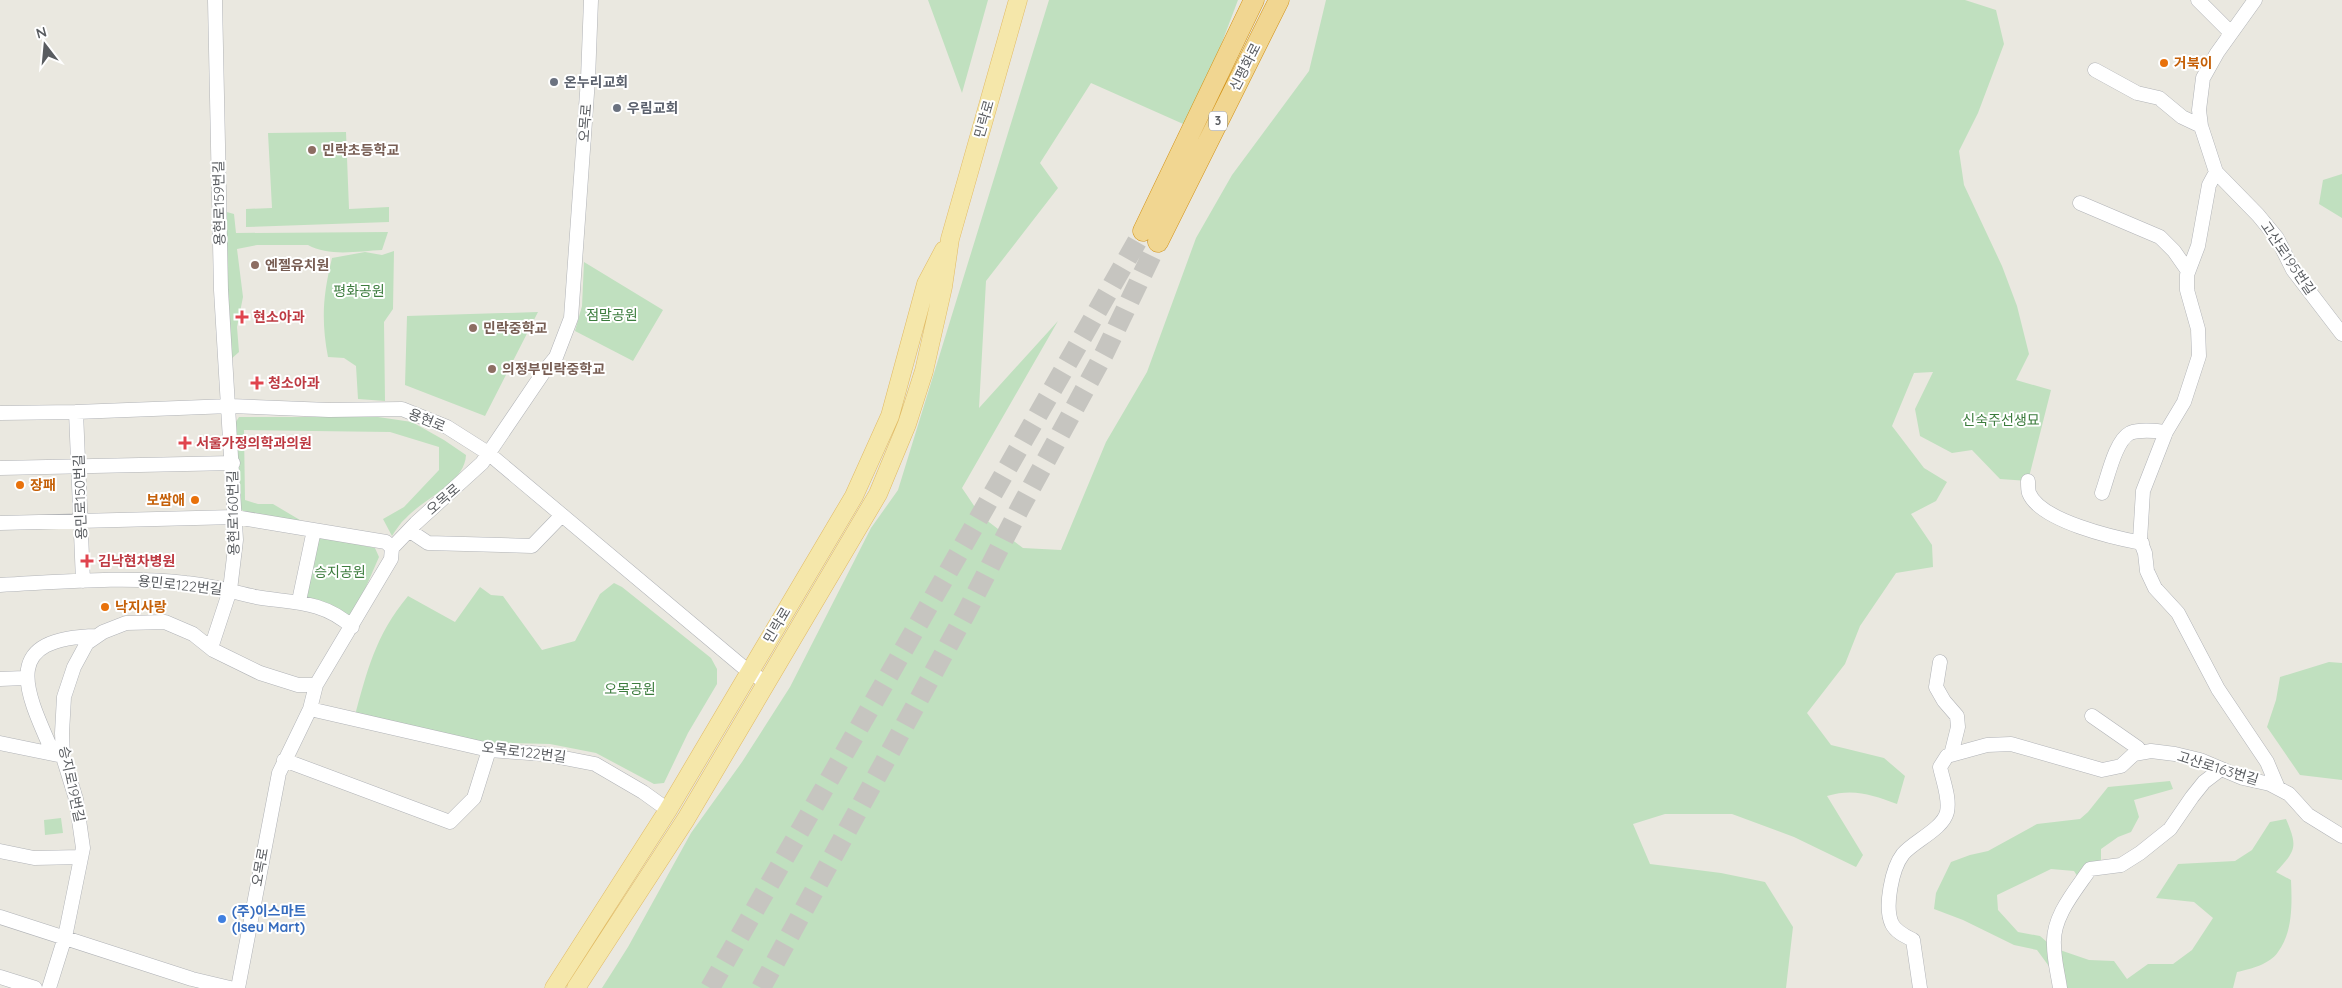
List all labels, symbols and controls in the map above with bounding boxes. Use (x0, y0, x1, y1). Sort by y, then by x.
north arrow (20, 20, 70, 70)
text: N (34, 22, 49, 43)
street label: 신평화로 (1225, 40, 1265, 94)
place label: 거북이 (2174, 54, 2213, 72)
marker: 거북이 (2158, 57, 2170, 69)
place label: 온누리교회 (564, 73, 628, 91)
marker: 온누리교회 (548, 76, 560, 88)
street label: 민락로 (970, 98, 998, 140)
place label: 우림교회 (627, 99, 679, 117)
marker: 우림교회 (611, 102, 623, 114)
street label: 오목로 (575, 103, 595, 143)
road number: 3 (1209, 112, 1227, 130)
place label: 민락초등학교 (322, 141, 399, 159)
marker: 민락초등학교 (306, 144, 318, 156)
street label: 용현로159번길 (209, 160, 229, 246)
street label: 고산로195번길 (2257, 218, 2319, 298)
place label: 엔젤유치원 (265, 256, 329, 274)
marker: 엔젤유치원 (249, 259, 261, 271)
park label: 평화공원 (333, 282, 385, 300)
park label: 점말공원 (586, 306, 638, 324)
place label: 현소아과 (253, 308, 305, 326)
marker: 현소아과 (235, 310, 249, 324)
place label: 민락중학교 (483, 319, 548, 337)
marker: 민락중학교 (467, 322, 479, 334)
place label: 의정부민락중학교 (502, 360, 605, 378)
marker: 의정부민락중학교 (486, 363, 498, 375)
place label: 청소아과 (268, 374, 320, 392)
marker: 청소아과 (250, 376, 264, 390)
street label: 용현로 (406, 404, 448, 436)
park label: 신숙주선생묘 (1962, 411, 2040, 429)
place label: 서울가정의학과의원 (196, 434, 312, 452)
marker: 서울가정의학과의원 (178, 436, 192, 450)
street label: 용민로150번길 (70, 454, 90, 540)
street label: 용현로160번길 (223, 470, 243, 556)
place label: 장패 (30, 476, 56, 494)
marker: 장패 (14, 479, 26, 491)
street label: 오목로 (423, 479, 464, 518)
place label: 보쌈애 (146, 491, 185, 509)
marker: 보쌈애 (189, 494, 201, 506)
place label: 김낙현차병원 (98, 552, 175, 570)
marker: 김낙현차병원 (80, 554, 94, 568)
park label: 승지공원 (314, 563, 366, 581)
street label: 용민로122번길 (137, 572, 223, 598)
place label: 낙지사랑 (115, 598, 167, 616)
marker: 낙지사랑 (99, 601, 111, 613)
street label: 민락로 (759, 604, 795, 646)
park label: 오목공원 (604, 680, 656, 698)
street label: 오목로122번길 (481, 738, 567, 766)
street label: 승지로19번길 (55, 744, 89, 824)
street label: 고산로163번길 (2175, 747, 2261, 789)
street label: 오목로 (248, 846, 272, 888)
place label: (주)이스마트 (Iseu Mart) (232, 902, 307, 936)
marker: (주)이스마트 (Iseu Mart) (216, 913, 228, 925)

